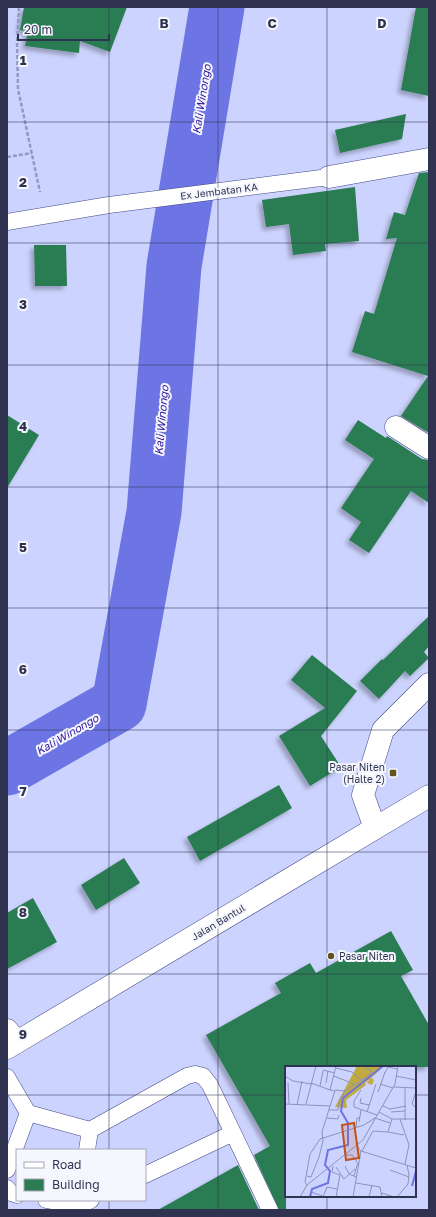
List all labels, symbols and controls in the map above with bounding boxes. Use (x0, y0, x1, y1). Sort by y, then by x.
text: B (159, 15, 169, 31)
text: C (267, 15, 277, 31)
text: D (377, 15, 387, 31)
scale bar (18, 16, 109, 42)
text: 20 m (24, 22, 52, 37)
text: 1 (20, 52, 27, 68)
water label: Kali Winongo (189, 62, 214, 135)
text: 2 (19, 174, 27, 190)
street label: Ex Jembatan KA (180, 180, 259, 202)
text: 3 (19, 296, 27, 312)
water label: Kali Winongo (151, 383, 172, 455)
text: 4 (19, 418, 27, 434)
text: 5 (19, 539, 27, 555)
text: 6 (19, 661, 27, 677)
water label: Kali Winongo (33, 710, 102, 758)
place label: Pasar Niten (Halte 2) (329, 761, 385, 785)
marker: Pasar Niten (Halte 2) (388, 768, 398, 778)
text: 7 (19, 783, 27, 799)
street label: Jalan Bantul (189, 901, 247, 943)
text: 8 (19, 904, 27, 920)
place label: Pasar Niten (339, 950, 395, 962)
marker: Pasar Niten (326, 951, 336, 961)
text: 9 (19, 1026, 27, 1042)
inset map (285, 1066, 416, 1197)
legend (16, 1149, 146, 1201)
text: Road (52, 1157, 81, 1172)
text: Building (52, 1177, 100, 1192)

